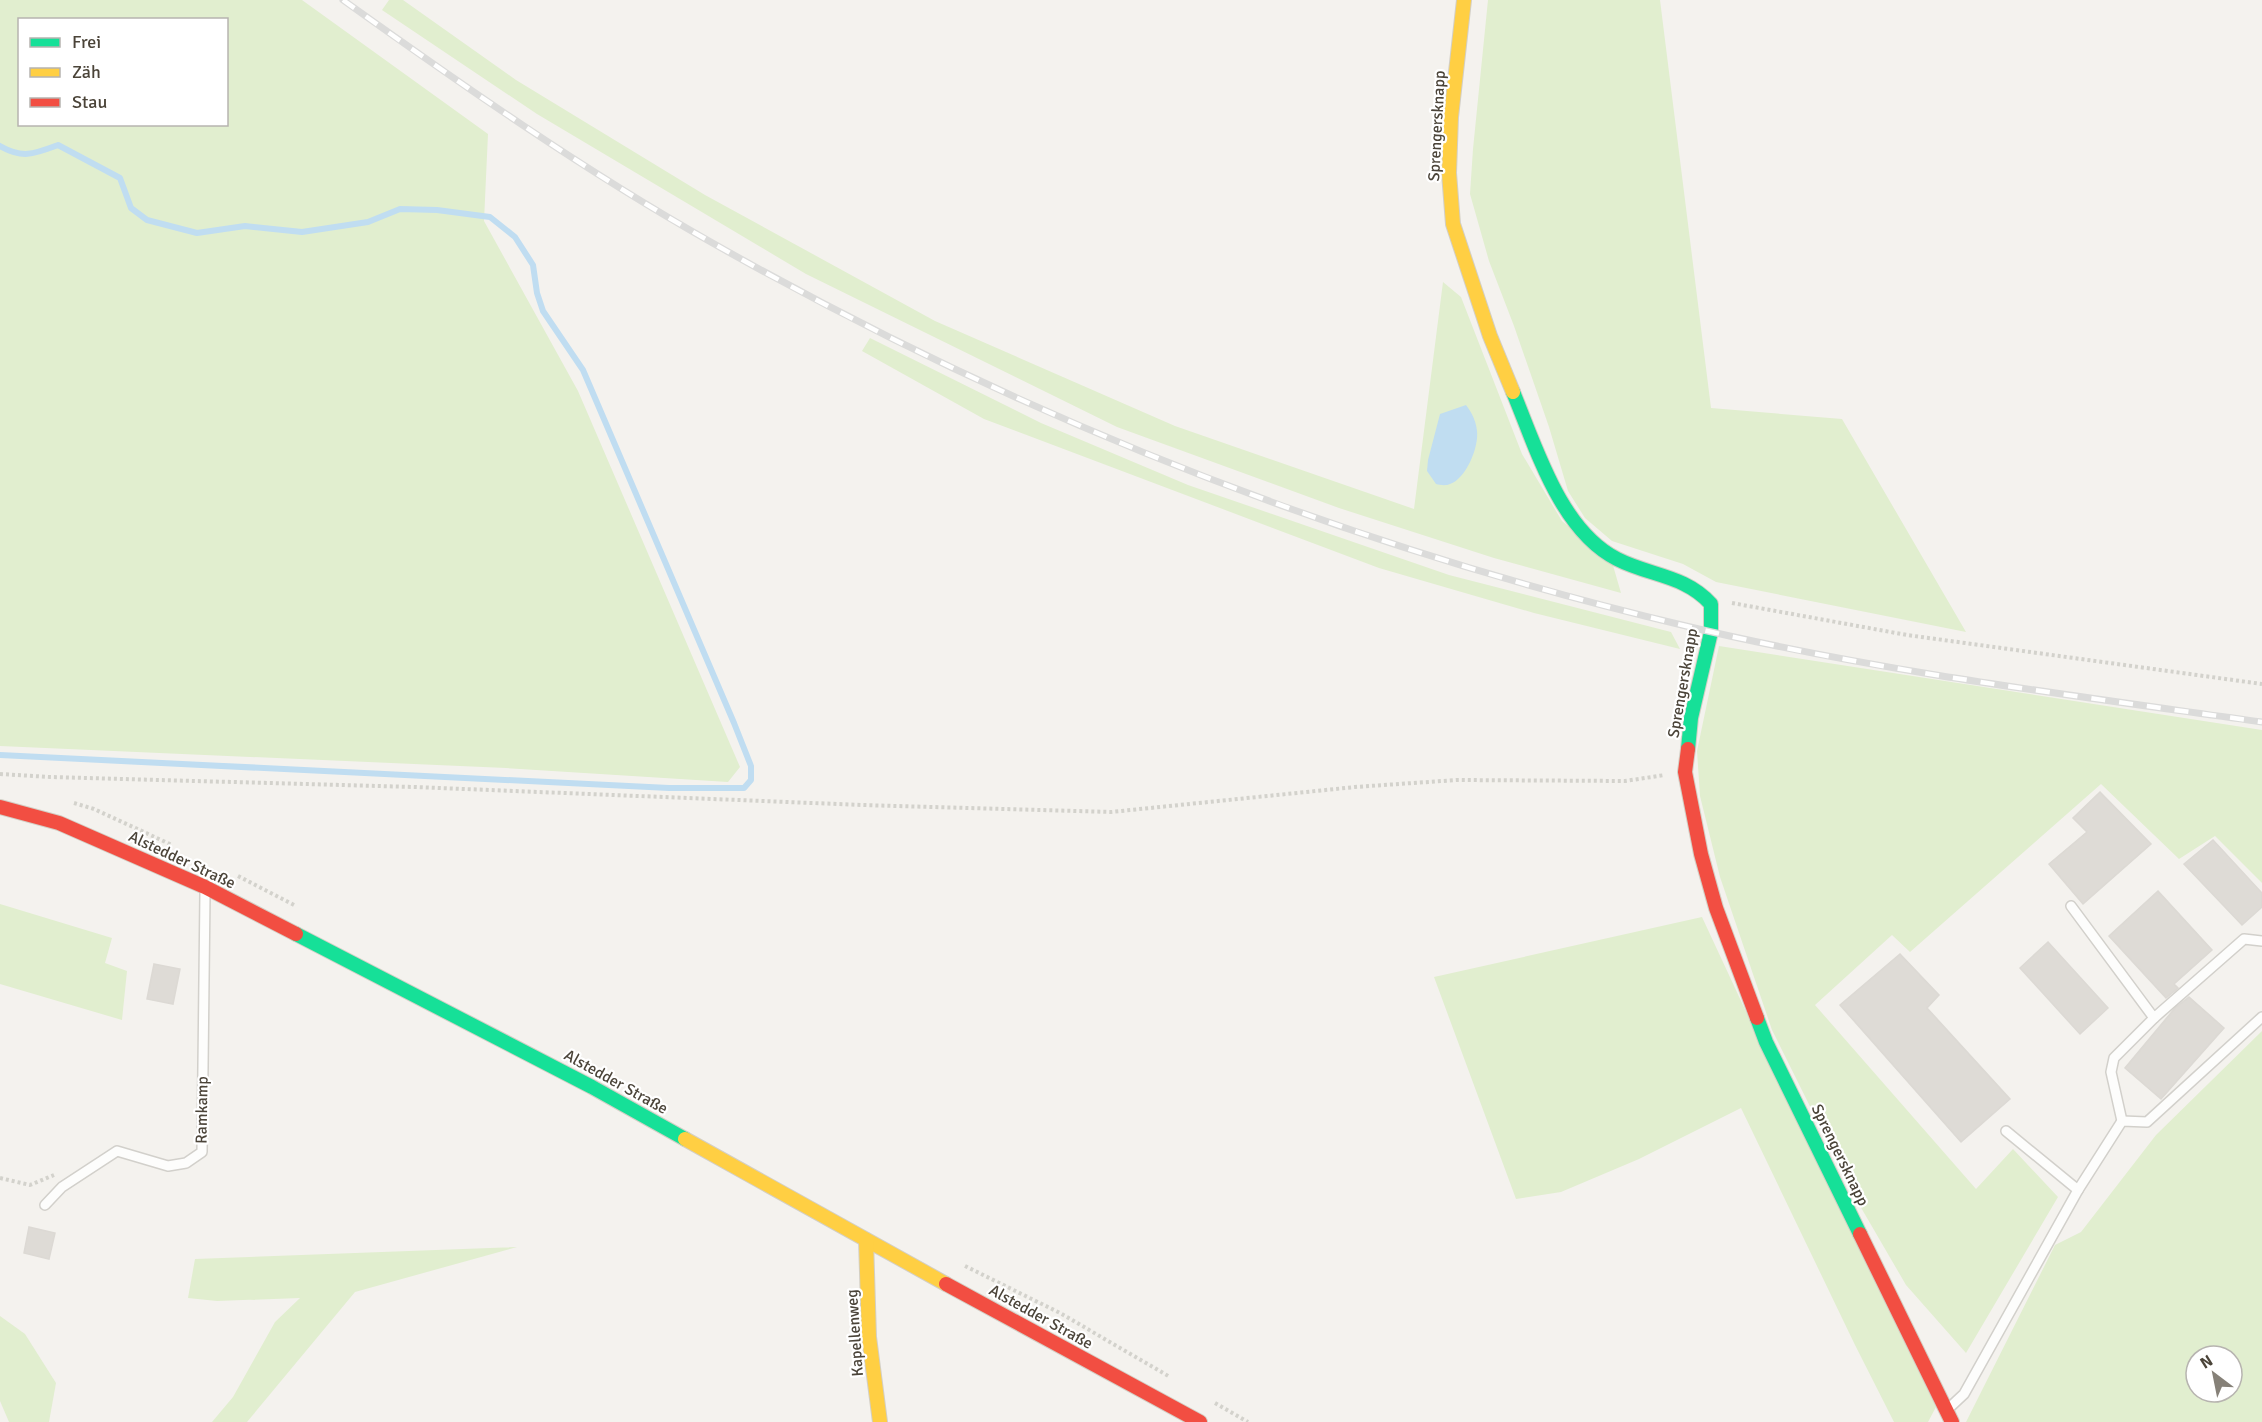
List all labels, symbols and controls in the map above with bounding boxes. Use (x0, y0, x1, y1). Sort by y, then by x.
legend (18, 18, 228, 126)
text: Frei (72, 31, 101, 53)
text: Zäh (72, 61, 101, 83)
street label: Sprengersknapp (1424, 70, 1450, 182)
text: Stau (72, 91, 107, 113)
street label: Sprengersknapp (1664, 627, 1702, 739)
street label: Alstedder Straße (125, 827, 239, 893)
street label: Alstedder Straße (561, 1045, 671, 1119)
street label: Ramkamp (191, 1076, 213, 1144)
street label: Sprengersknapp (1807, 1101, 1873, 1209)
street label: Alstedder Straße (986, 1280, 1096, 1354)
street label: Kapellenweg (842, 1289, 868, 1377)
north arrow (2184, 1344, 2244, 1404)
text: N (2197, 1351, 2217, 1374)

